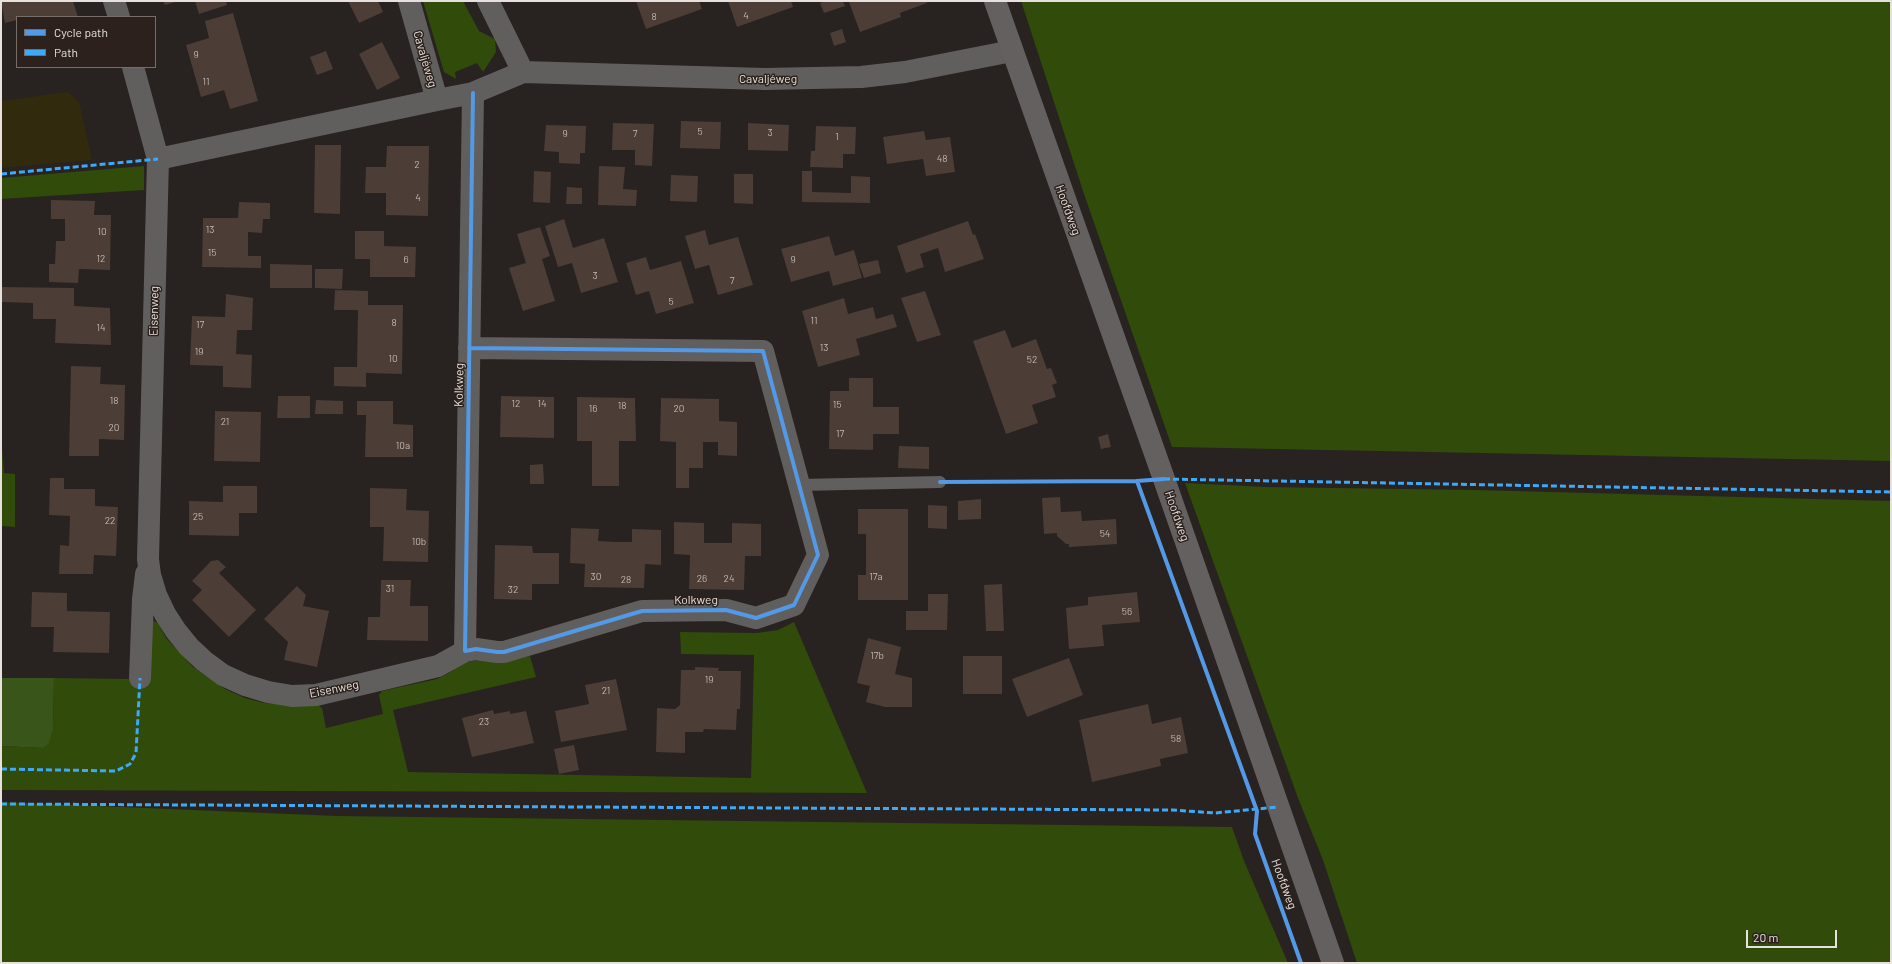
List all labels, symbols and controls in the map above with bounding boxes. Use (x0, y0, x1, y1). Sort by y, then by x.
house number: 4 (743, 10, 749, 22)
house number: 8 (651, 11, 657, 23)
legend (16, 16, 156, 68)
text: Cycle path (54, 25, 108, 39)
street label: Cavaljéweg (410, 29, 440, 89)
text: Path (54, 45, 78, 59)
house number: 9 (193, 49, 199, 61)
street label: Cavaljéweg (739, 72, 797, 86)
house number: 11 (202, 76, 210, 88)
house number: 5 (697, 126, 703, 138)
house number: 3 (767, 127, 773, 139)
house number: 9 (562, 128, 568, 140)
house number: 7 (633, 128, 637, 140)
house number: 1 (835, 131, 839, 143)
house number: 48 (937, 153, 947, 165)
house number: 2 (414, 159, 420, 171)
street label: Hoofdweg (1052, 183, 1084, 237)
house number: 4 (415, 192, 421, 204)
house number: 13 (206, 224, 214, 236)
house number: 10 (97, 226, 107, 238)
house number: 15 (208, 247, 216, 259)
house number: 12 (97, 253, 105, 265)
house number: 6 (403, 254, 409, 266)
house number: 9 (790, 254, 796, 266)
house number: 3 (592, 270, 598, 282)
house number: 7 (730, 275, 734, 287)
street label: Eisenweg (146, 286, 162, 336)
house number: 5 (668, 296, 674, 308)
house number: 11 (810, 315, 818, 327)
house number: 8 (391, 317, 397, 329)
house number: 17 (196, 319, 204, 331)
house number: 14 (96, 322, 106, 334)
house number: 13 (820, 342, 828, 354)
house number: 19 (195, 346, 203, 358)
house number: 10 (388, 353, 398, 365)
house number: 52 (1027, 354, 1037, 366)
street label: Kolkweg (451, 363, 467, 407)
house number: 18 (110, 395, 118, 407)
house number: 12 (512, 398, 520, 410)
house number: 14 (537, 398, 547, 410)
house number: 15 (833, 399, 841, 411)
house number: 18 (618, 400, 626, 412)
house number: 16 (589, 403, 597, 415)
house number: 20 (673, 403, 685, 415)
house number: 21 (221, 416, 229, 428)
house number: 20 (108, 422, 120, 434)
house number: 17 (836, 428, 844, 440)
house number: 10a (396, 440, 410, 452)
street label: Hoofdweg (1162, 489, 1192, 543)
house number: 25 (193, 511, 203, 523)
house number: 22 (105, 515, 115, 527)
house number: 54 (1100, 528, 1110, 540)
house number: 10b (412, 536, 426, 548)
house number: 30 (591, 571, 601, 583)
house number: 17a (869, 571, 883, 583)
house number: 26 (697, 573, 707, 585)
house number: 24 (724, 573, 734, 585)
house number: 28 (621, 574, 631, 586)
house number: 31 (386, 583, 394, 595)
house number: 32 (508, 584, 518, 596)
street label: Kolkweg (674, 593, 718, 607)
house number: 56 (1122, 606, 1132, 618)
house number: 17b (870, 650, 884, 662)
house number: 19 (705, 674, 713, 686)
street label: Eisenweg (308, 677, 360, 701)
house number: 21 (602, 685, 610, 697)
house number: 23 (479, 716, 489, 728)
house number: 58 (1171, 733, 1181, 745)
street label: Hoofdweg (1268, 857, 1300, 911)
scale bar (1748, 922, 1839, 948)
text: 20 m (1753, 930, 1779, 944)

